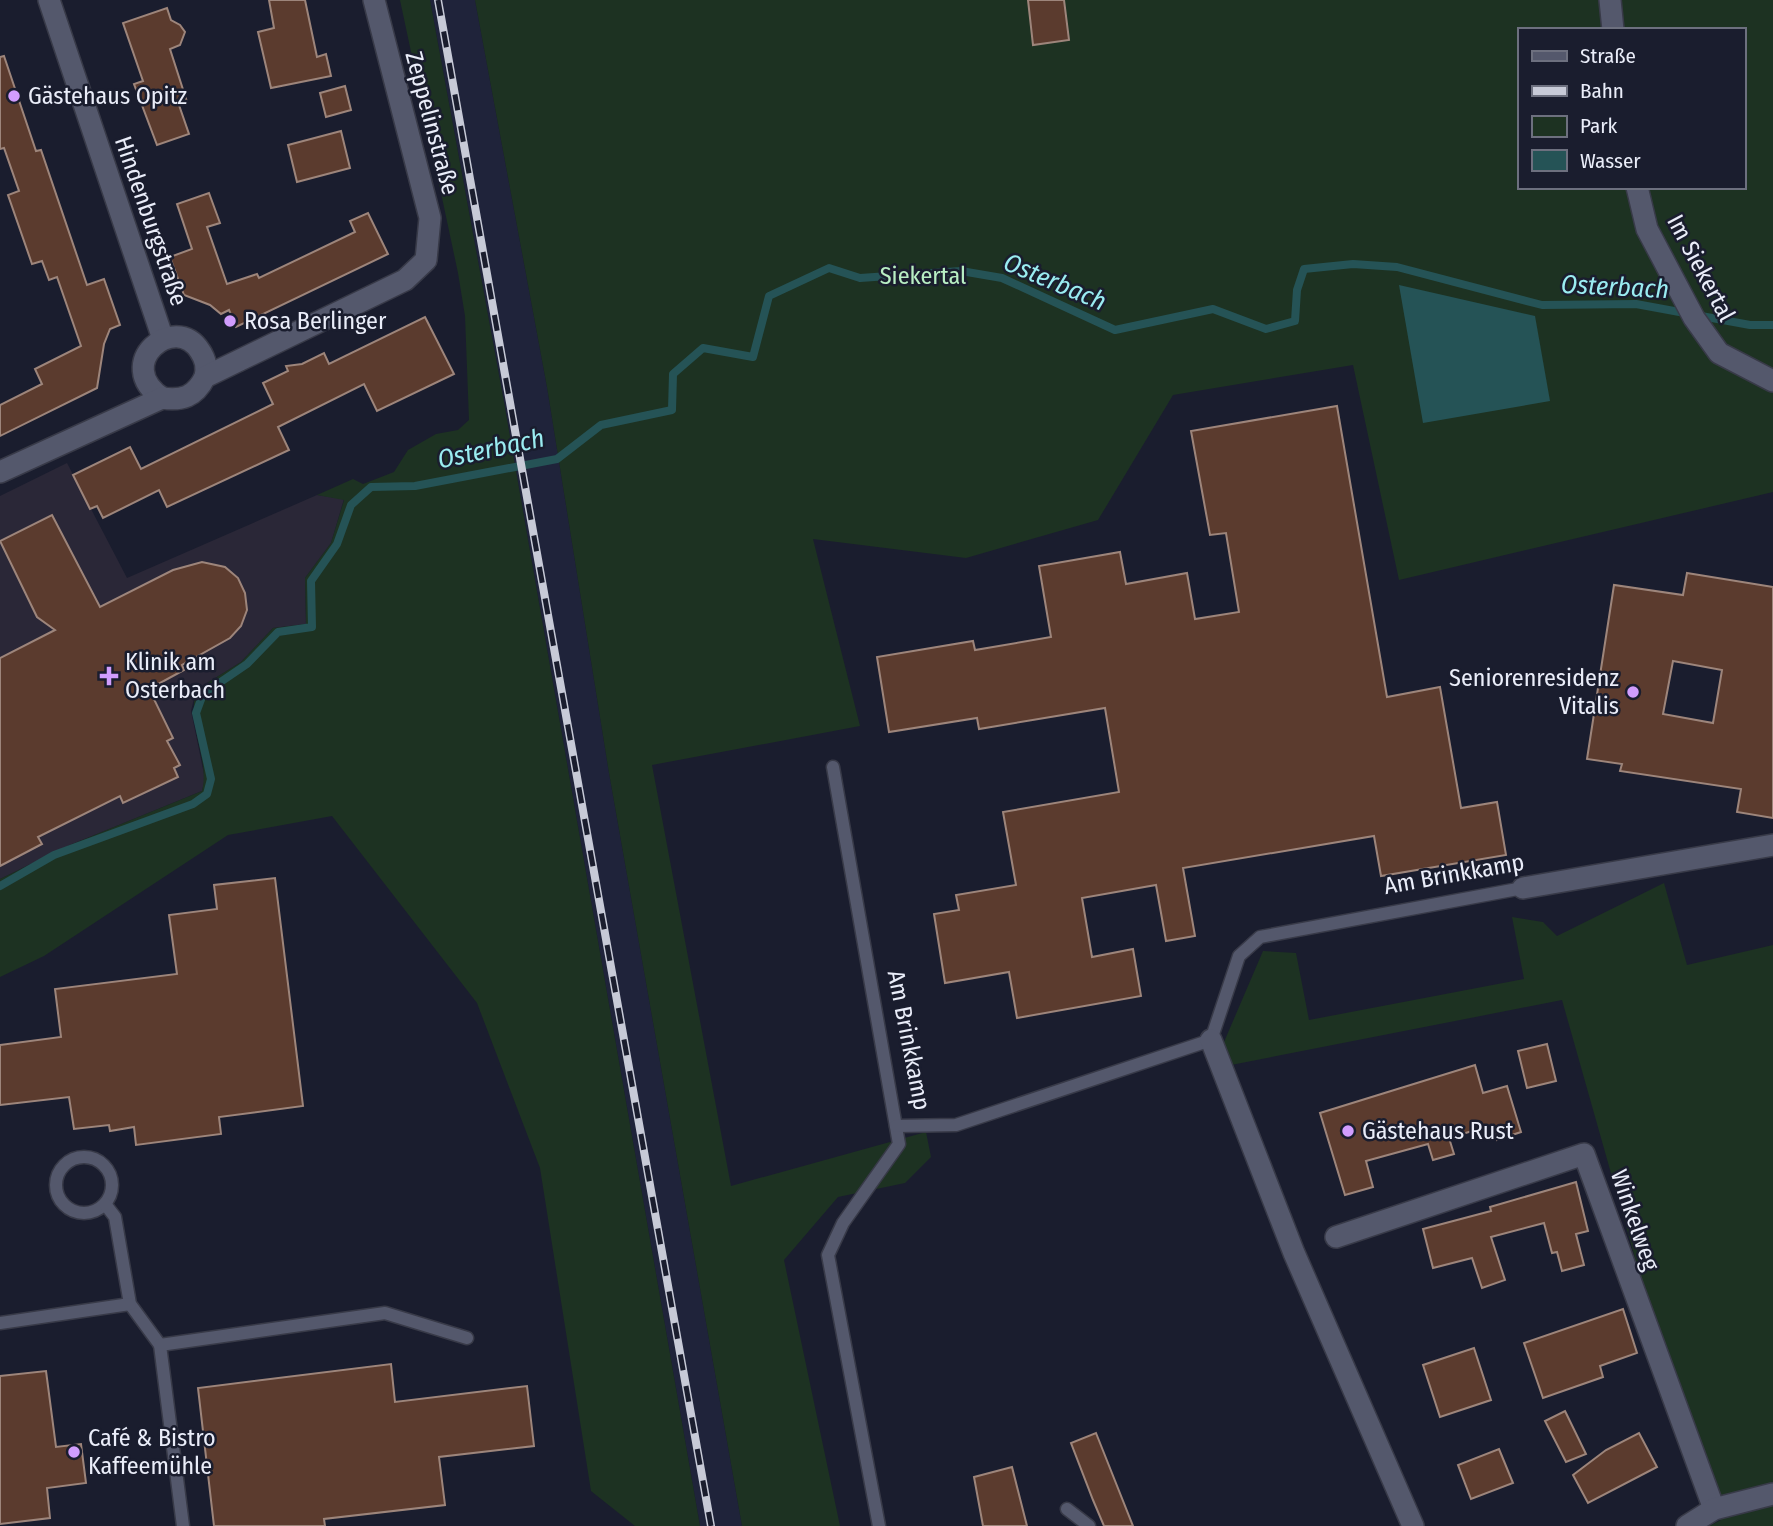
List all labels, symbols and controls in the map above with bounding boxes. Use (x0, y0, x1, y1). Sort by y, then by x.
legend (1518, 28, 1745, 189)
text: Straße (1580, 43, 1636, 69)
street label: Zeppelinstraße (399, 48, 465, 198)
text: Bahn (1580, 78, 1624, 104)
place label: Gästehaus Opitz (28, 82, 187, 110)
marker: Gästehaus Opitz (6, 88, 22, 104)
text: Park (1580, 113, 1618, 139)
street label: Hindenburgstraße (109, 133, 193, 309)
text: Wasser (1580, 148, 1641, 174)
street label: Im Siekertal (1661, 210, 1741, 326)
water label: Osterbach (999, 247, 1111, 317)
park label: Siekertal (880, 262, 966, 290)
water label: Osterbach (1560, 269, 1670, 305)
place label: Rosa Berlinger (244, 307, 387, 335)
marker: Rosa Berlinger (222, 313, 238, 329)
water label: Osterbach (435, 423, 547, 475)
place label: Klinik am Osterbach (125, 648, 225, 704)
place label: Seniorenresidenz Vitalis (1449, 664, 1619, 720)
marker: Klinik am Osterbach (99, 666, 119, 686)
marker: Seniorenresidenz Vitalis (1625, 684, 1641, 700)
street label: Am Brinkkamp (1382, 848, 1526, 900)
street label: Am Brinkkamp (882, 968, 936, 1112)
place label: Gästehaus Rust (1362, 1117, 1514, 1145)
marker: Gästehaus Rust (1340, 1123, 1356, 1139)
street label: Winkelweg (1605, 1166, 1666, 1275)
place label: Café & Bistro Kaffeemühle (88, 1424, 216, 1480)
marker: Café & Bistro Kaffeemühle (66, 1444, 82, 1460)

